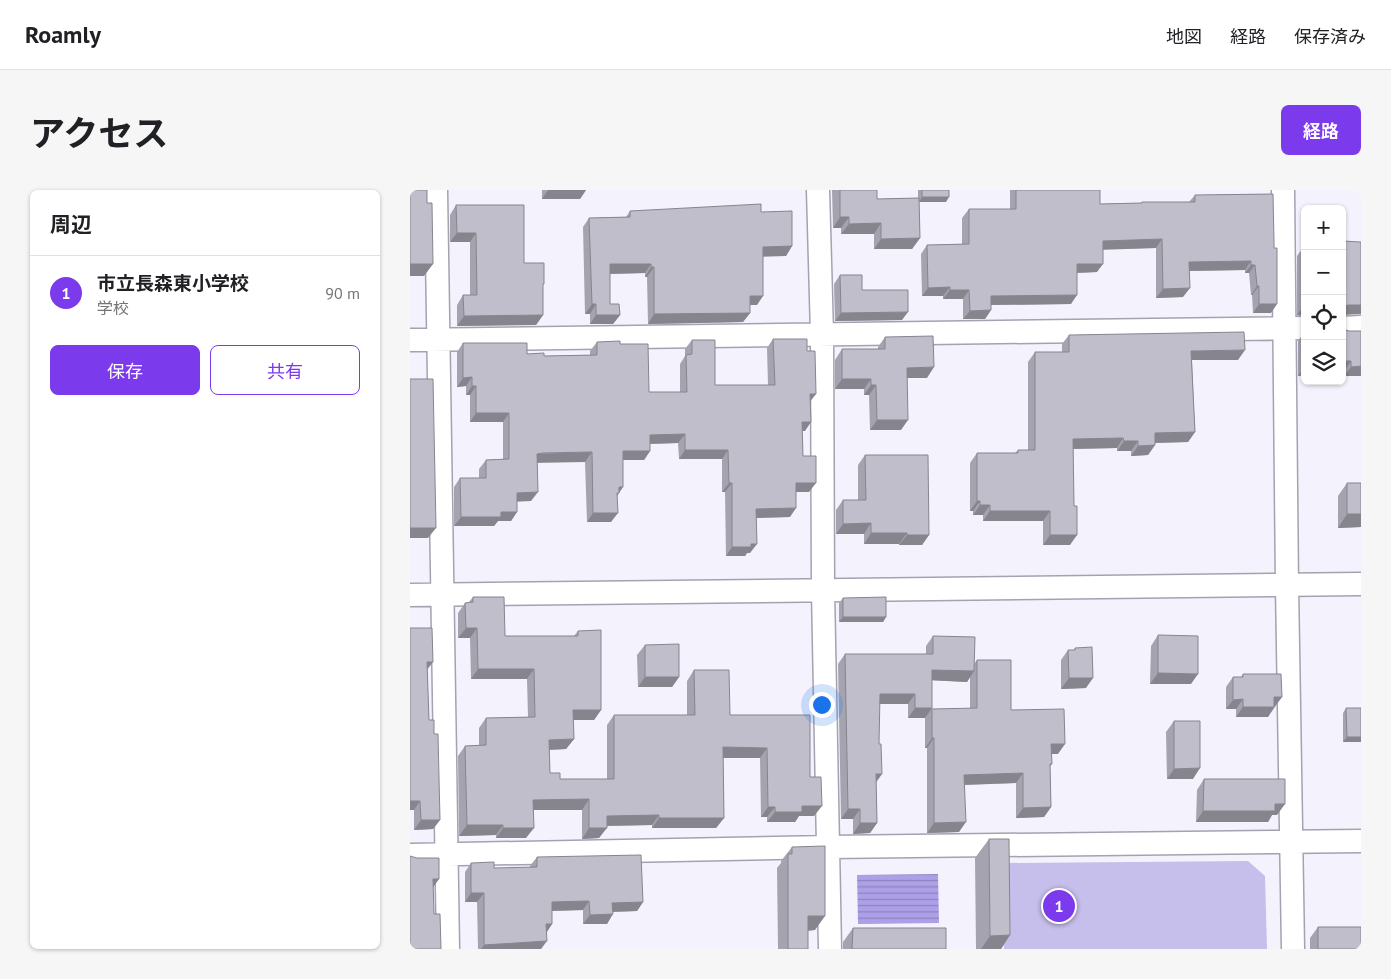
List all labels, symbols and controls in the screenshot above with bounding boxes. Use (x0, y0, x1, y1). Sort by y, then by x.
text: Roamly (25, 19, 101, 50)
text: 地図 (1166, 25, 1202, 48)
text: 経路 (1230, 25, 1266, 48)
text: 保存済み (1294, 25, 1366, 48)
button: 経路 (1281, 105, 1361, 155)
text: アクセス (30, 110, 168, 156)
map controls (1301, 205, 1346, 385)
button: + (1301, 205, 1346, 250)
text: 周辺 (50, 211, 92, 238)
button: − (1301, 250, 1346, 295)
text: 市立長森東小学校 (97, 271, 249, 295)
text: 1 (61, 283, 71, 303)
text: 90 m (325, 283, 360, 303)
button: locate (1301, 295, 1346, 340)
text: 学校 (97, 298, 129, 318)
button: layers (1301, 340, 1346, 385)
button: 保存 (50, 345, 200, 395)
button: 共有 (210, 345, 360, 395)
your location (809, 692, 835, 718)
pin: 1 (1043, 887, 1075, 925)

